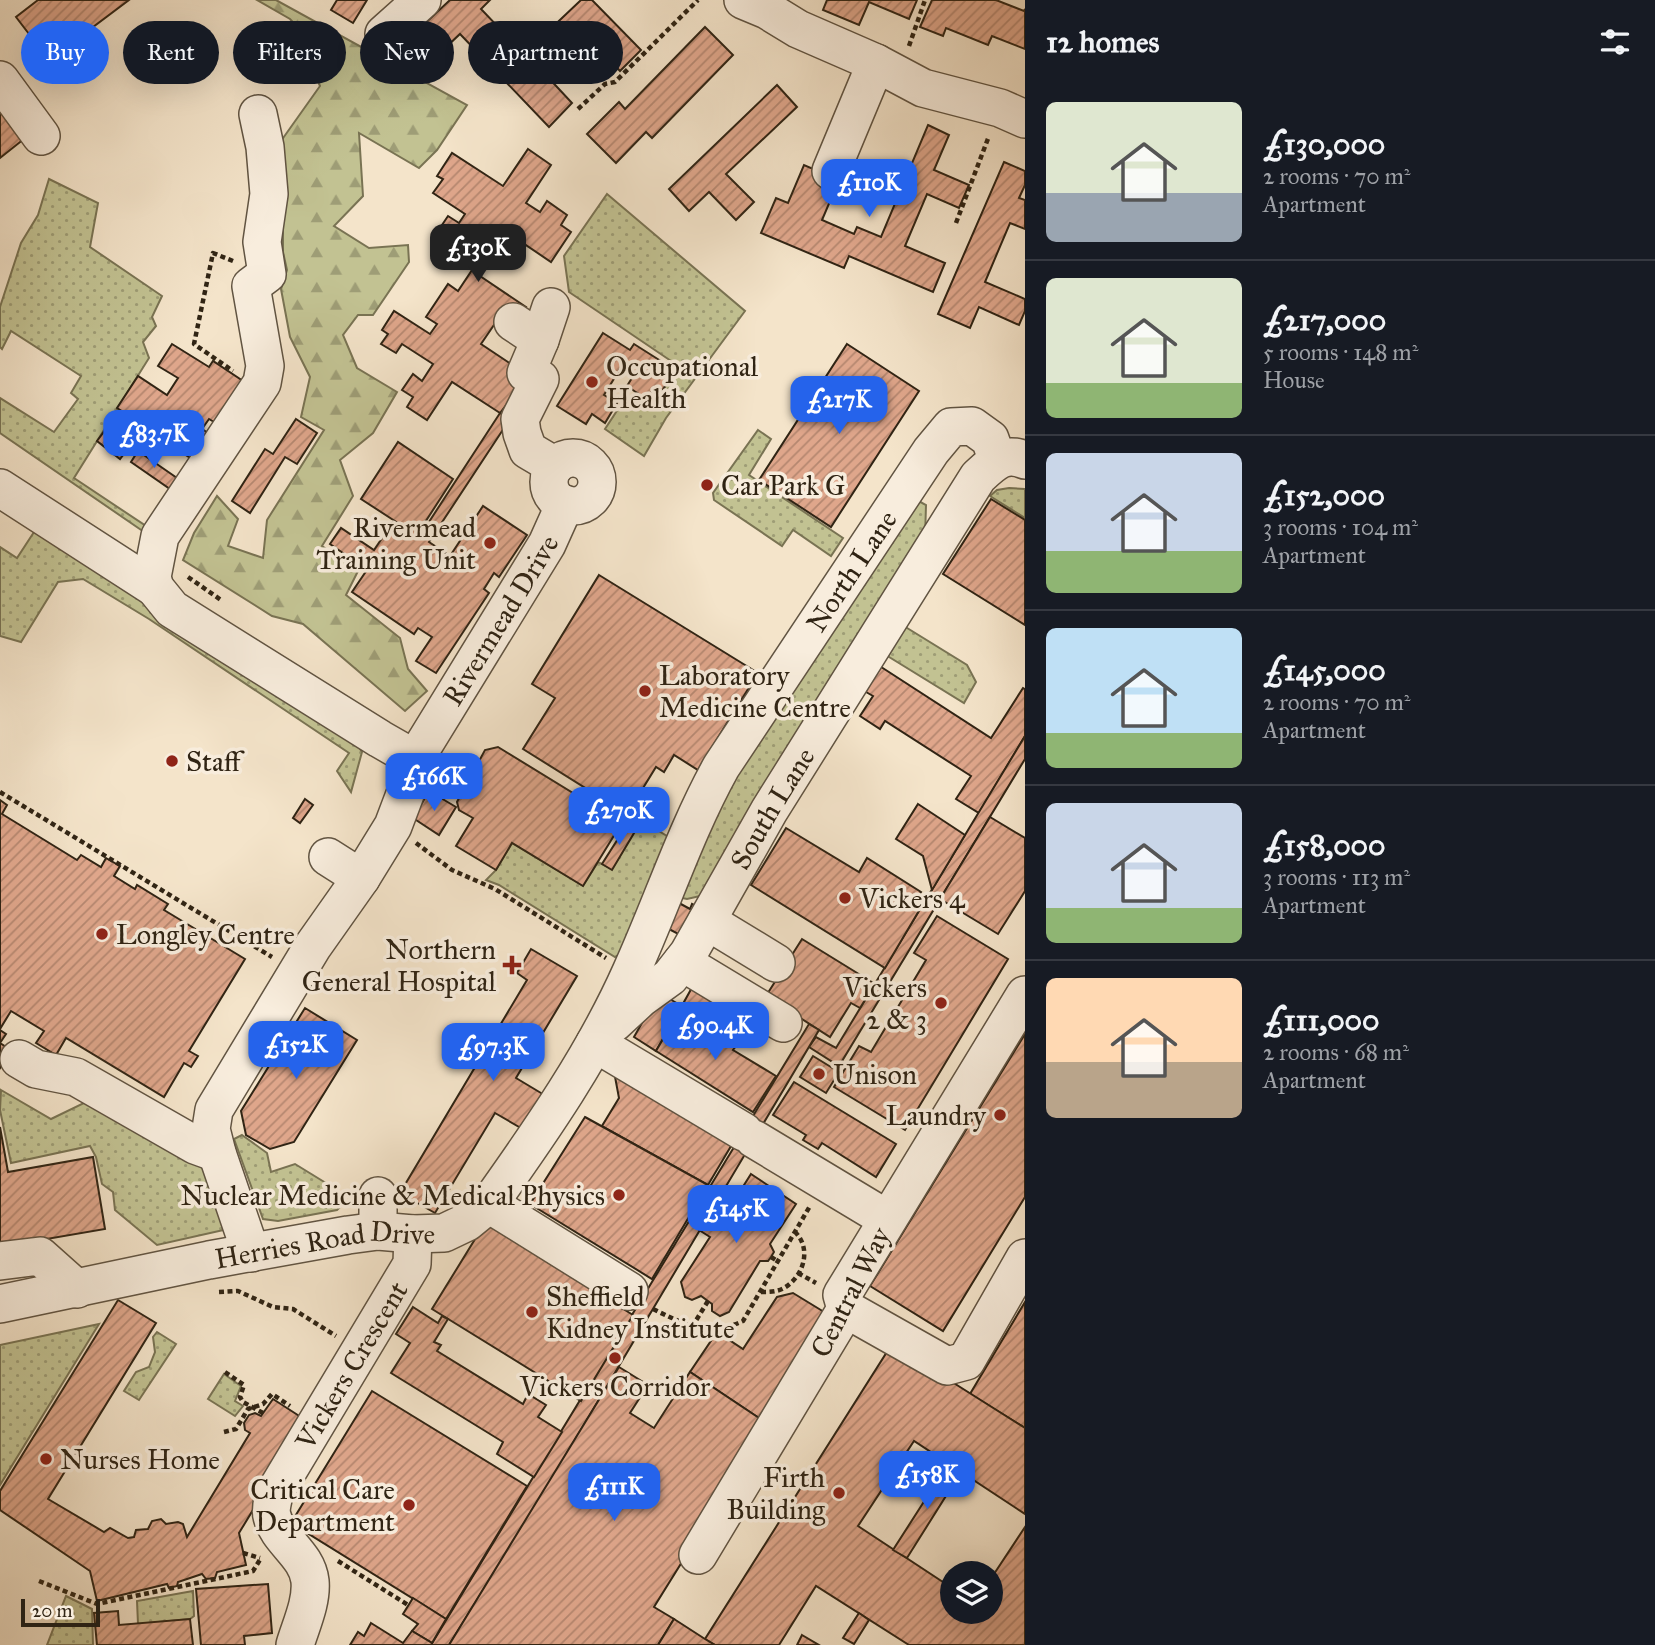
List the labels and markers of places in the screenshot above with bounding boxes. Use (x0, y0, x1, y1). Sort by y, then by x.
pin: £110K (820, 160, 918, 219)
pin: £130K (429, 224, 527, 284)
place label: Occupational Health (606, 349, 758, 416)
marker: Occupational Health (584, 374, 600, 390)
pin: £217K (790, 376, 888, 436)
pin: £83.7K (97, 410, 211, 470)
place label: Car Park G (721, 468, 846, 503)
marker: Car Park G (699, 477, 715, 493)
place label: Rivermead Training Unit (316, 510, 476, 577)
marker: Rivermead Training Unit (482, 535, 498, 551)
place label: Laboratory Medicine Centre (659, 658, 851, 725)
marker: Laboratory Medicine Centre (637, 683, 653, 699)
place label: Staff (186, 744, 245, 779)
marker: Staff (164, 753, 180, 769)
pin: £166K (385, 754, 483, 813)
pin: £270K (570, 788, 668, 847)
place label: Vickers 4 (858, 881, 966, 916)
marker: Vickers 4 (837, 890, 853, 906)
place label: Longley Centre (116, 917, 295, 952)
marker: Longley Centre (94, 926, 110, 942)
place label: Northern General Hospital (302, 932, 496, 999)
marker: Northern General Hospital (502, 955, 522, 975)
place label: Vickers 2 & 3 (842, 970, 927, 1037)
marker: Vickers 2 & 3 (933, 995, 949, 1011)
pin: £90.4K (658, 1002, 772, 1062)
pin: £152K (247, 1021, 345, 1081)
pin: £97.3K (436, 1024, 550, 1083)
place label: Unison (833, 1057, 917, 1092)
marker: Unison (811, 1066, 827, 1082)
place label: Laundry (886, 1098, 987, 1133)
marker: Laundry (992, 1107, 1008, 1123)
place label: Nuclear Medicine & Medical Physics (180, 1178, 605, 1213)
pin: £145K (687, 1186, 785, 1245)
marker: Nuclear Medicine & Medical Physics (611, 1187, 627, 1203)
place label: Sheffield Kidney Institute (546, 1279, 735, 1346)
marker: Sheffield Kidney Institute (524, 1304, 540, 1320)
marker: Vickers Corridor (607, 1350, 623, 1366)
place label: Vickers Corridor (519, 1369, 711, 1404)
place label: Nurses Home (60, 1442, 220, 1477)
marker: Nurses Home (38, 1451, 54, 1467)
pin: £158K (878, 1452, 976, 1511)
place label: Firth Building (726, 1460, 826, 1527)
pin: £111K (565, 1464, 663, 1523)
place label: Critical Care Department (250, 1472, 395, 1539)
marker: Firth Building (831, 1485, 847, 1501)
marker: Critical Care Department (401, 1497, 417, 1513)

